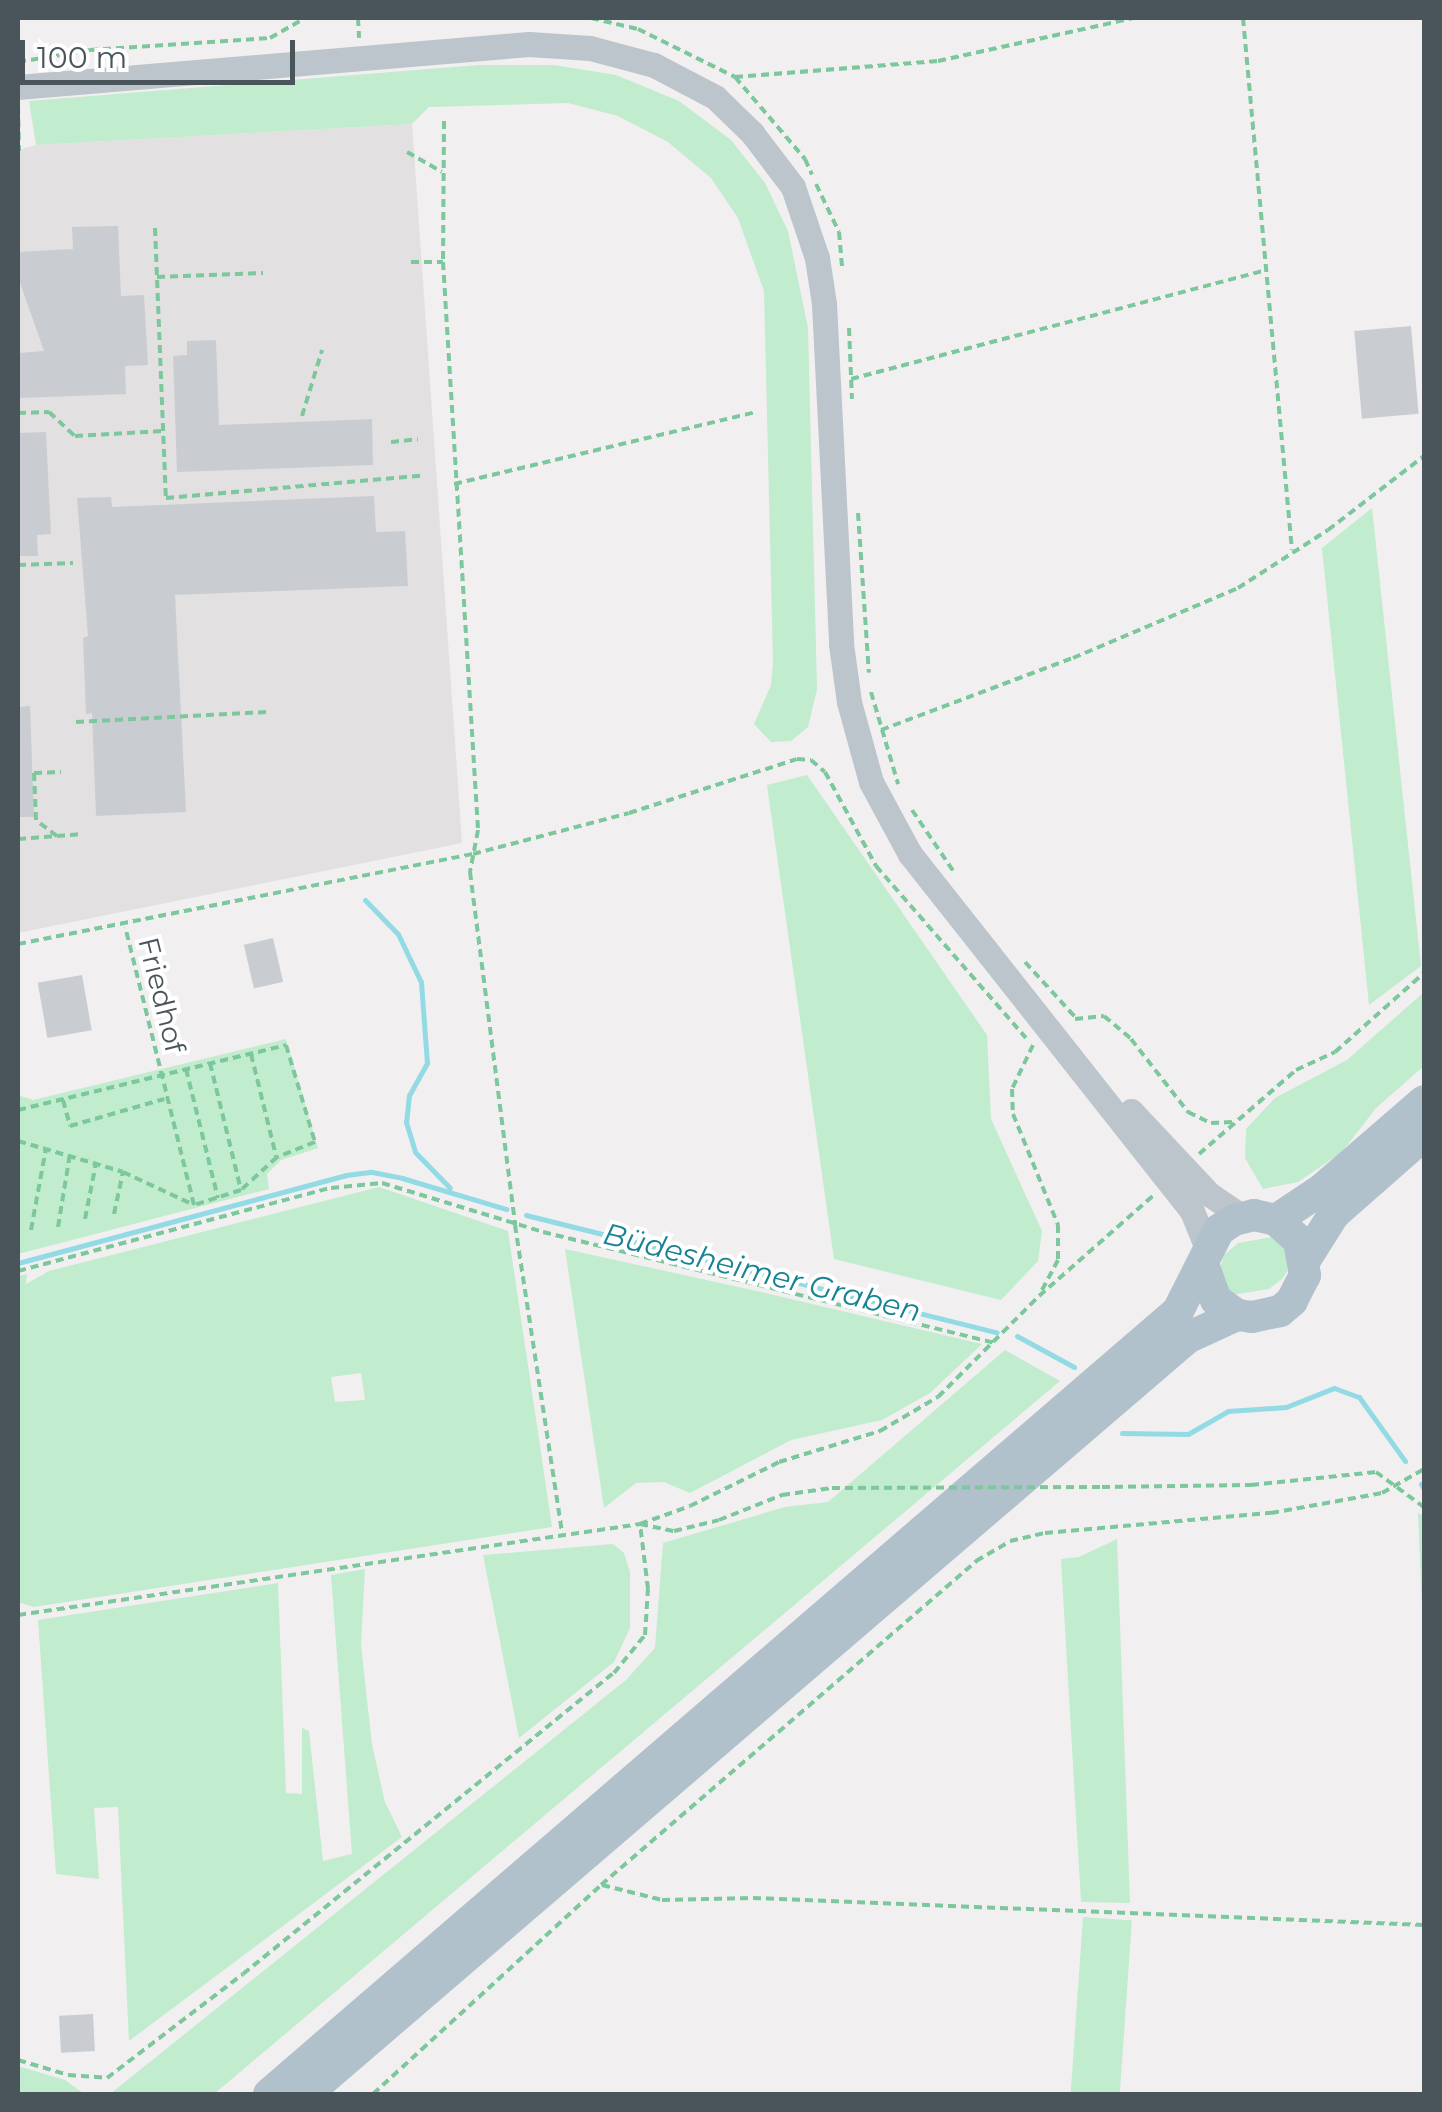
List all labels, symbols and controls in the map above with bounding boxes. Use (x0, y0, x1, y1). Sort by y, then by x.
scale bar (25, 20, 300, 82)
text: 100 m (37, 39, 127, 76)
street label: Friedhof (131, 934, 193, 1056)
water label: Büdesheimer Graben (599, 1216, 925, 1330)

